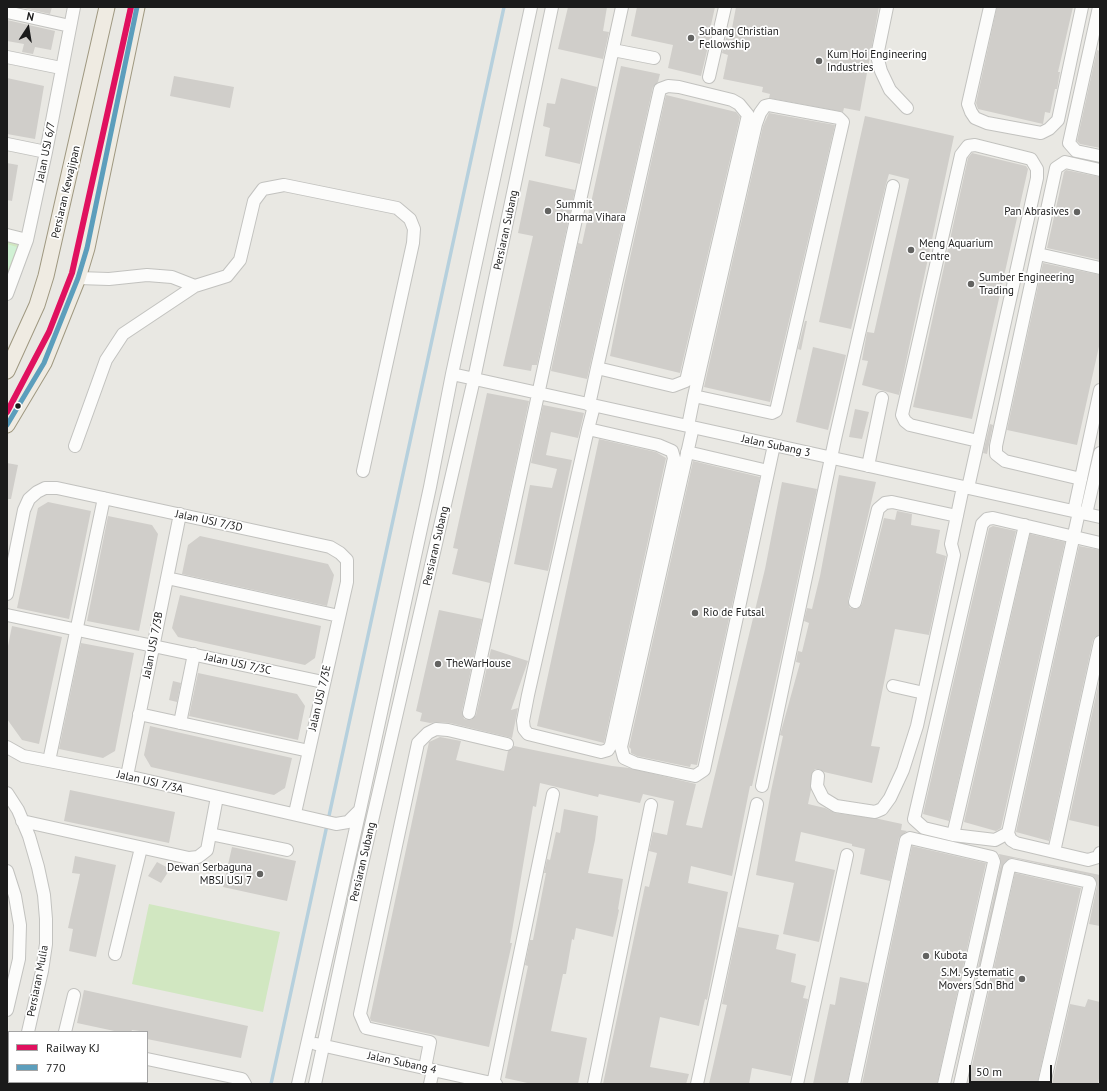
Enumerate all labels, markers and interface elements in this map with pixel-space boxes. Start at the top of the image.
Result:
north arrow [8,8,48,48]
text: N [25,9,35,24]
place label: Subang Christian Fellowship [699,25,779,51]
marker: Subang Christian Fellowship [686,33,696,43]
place label: Kum Hoi Engineering Industries [827,48,927,74]
marker: Kum Hoi Engineering Industries [814,56,824,66]
street label: Jalan USJ 6/7 [34,121,58,183]
street label: Persiaran Kewajipan [49,144,83,240]
street label: Persiaran Subang [491,189,521,271]
place label: Summit Dharma Vihara [556,198,626,224]
place label: Pan Abrasives [1004,205,1069,219]
marker: Summit Dharma Vihara [543,206,553,216]
marker: Pan Abrasives [1072,207,1082,217]
place label: Meng Aquarium Centre [919,237,993,263]
marker: Meng Aquarium Centre [906,245,916,255]
place label: Sumber Engineering Trading [979,271,1074,297]
marker: Sumber Engineering Trading [966,279,976,289]
unlabelled marker [13,401,23,411]
street label: Jalan Subang 3 [740,432,812,460]
street label: Persiaran Subang [420,505,452,587]
street label: Jalan USJ 7/3D [174,507,244,535]
place label: Rio de Futsal [703,606,764,620]
marker: Rio de Futsal [690,608,700,618]
street label: Jalan USJ 7/3B [140,610,166,680]
street label: Jalan USJ 7/3C [204,651,272,677]
place label: TheWarHouse [446,657,511,671]
marker: TheWarHouse [433,659,443,669]
street label: Jalan USJ 7/3E [306,664,334,732]
street label: Jalan USJ 7/3A [116,768,184,796]
street label: Persiaran Subang [347,821,379,903]
place label: Dewan Serbaguna MBSJ USJ 7 [167,861,252,887]
marker: Dewan Serbaguna MBSJ USJ 7 [255,869,265,879]
street label: Persiaran Mulia [25,944,51,1018]
place label: Kubota [934,949,967,963]
marker: Kubota [921,951,931,961]
place label: S.M. Systematic Movers Sdn Bhd [938,966,1014,992]
marker: S.M. Systematic Movers Sdn Bhd [1017,974,1027,984]
legend [8,1031,148,1083]
text: Railway KJ [46,1040,100,1055]
street label: Jalan Subang 4 [366,1049,438,1077]
scale bar [971,1057,1054,1083]
text: 770 [46,1060,66,1075]
text: 50 m [976,1064,1002,1079]

